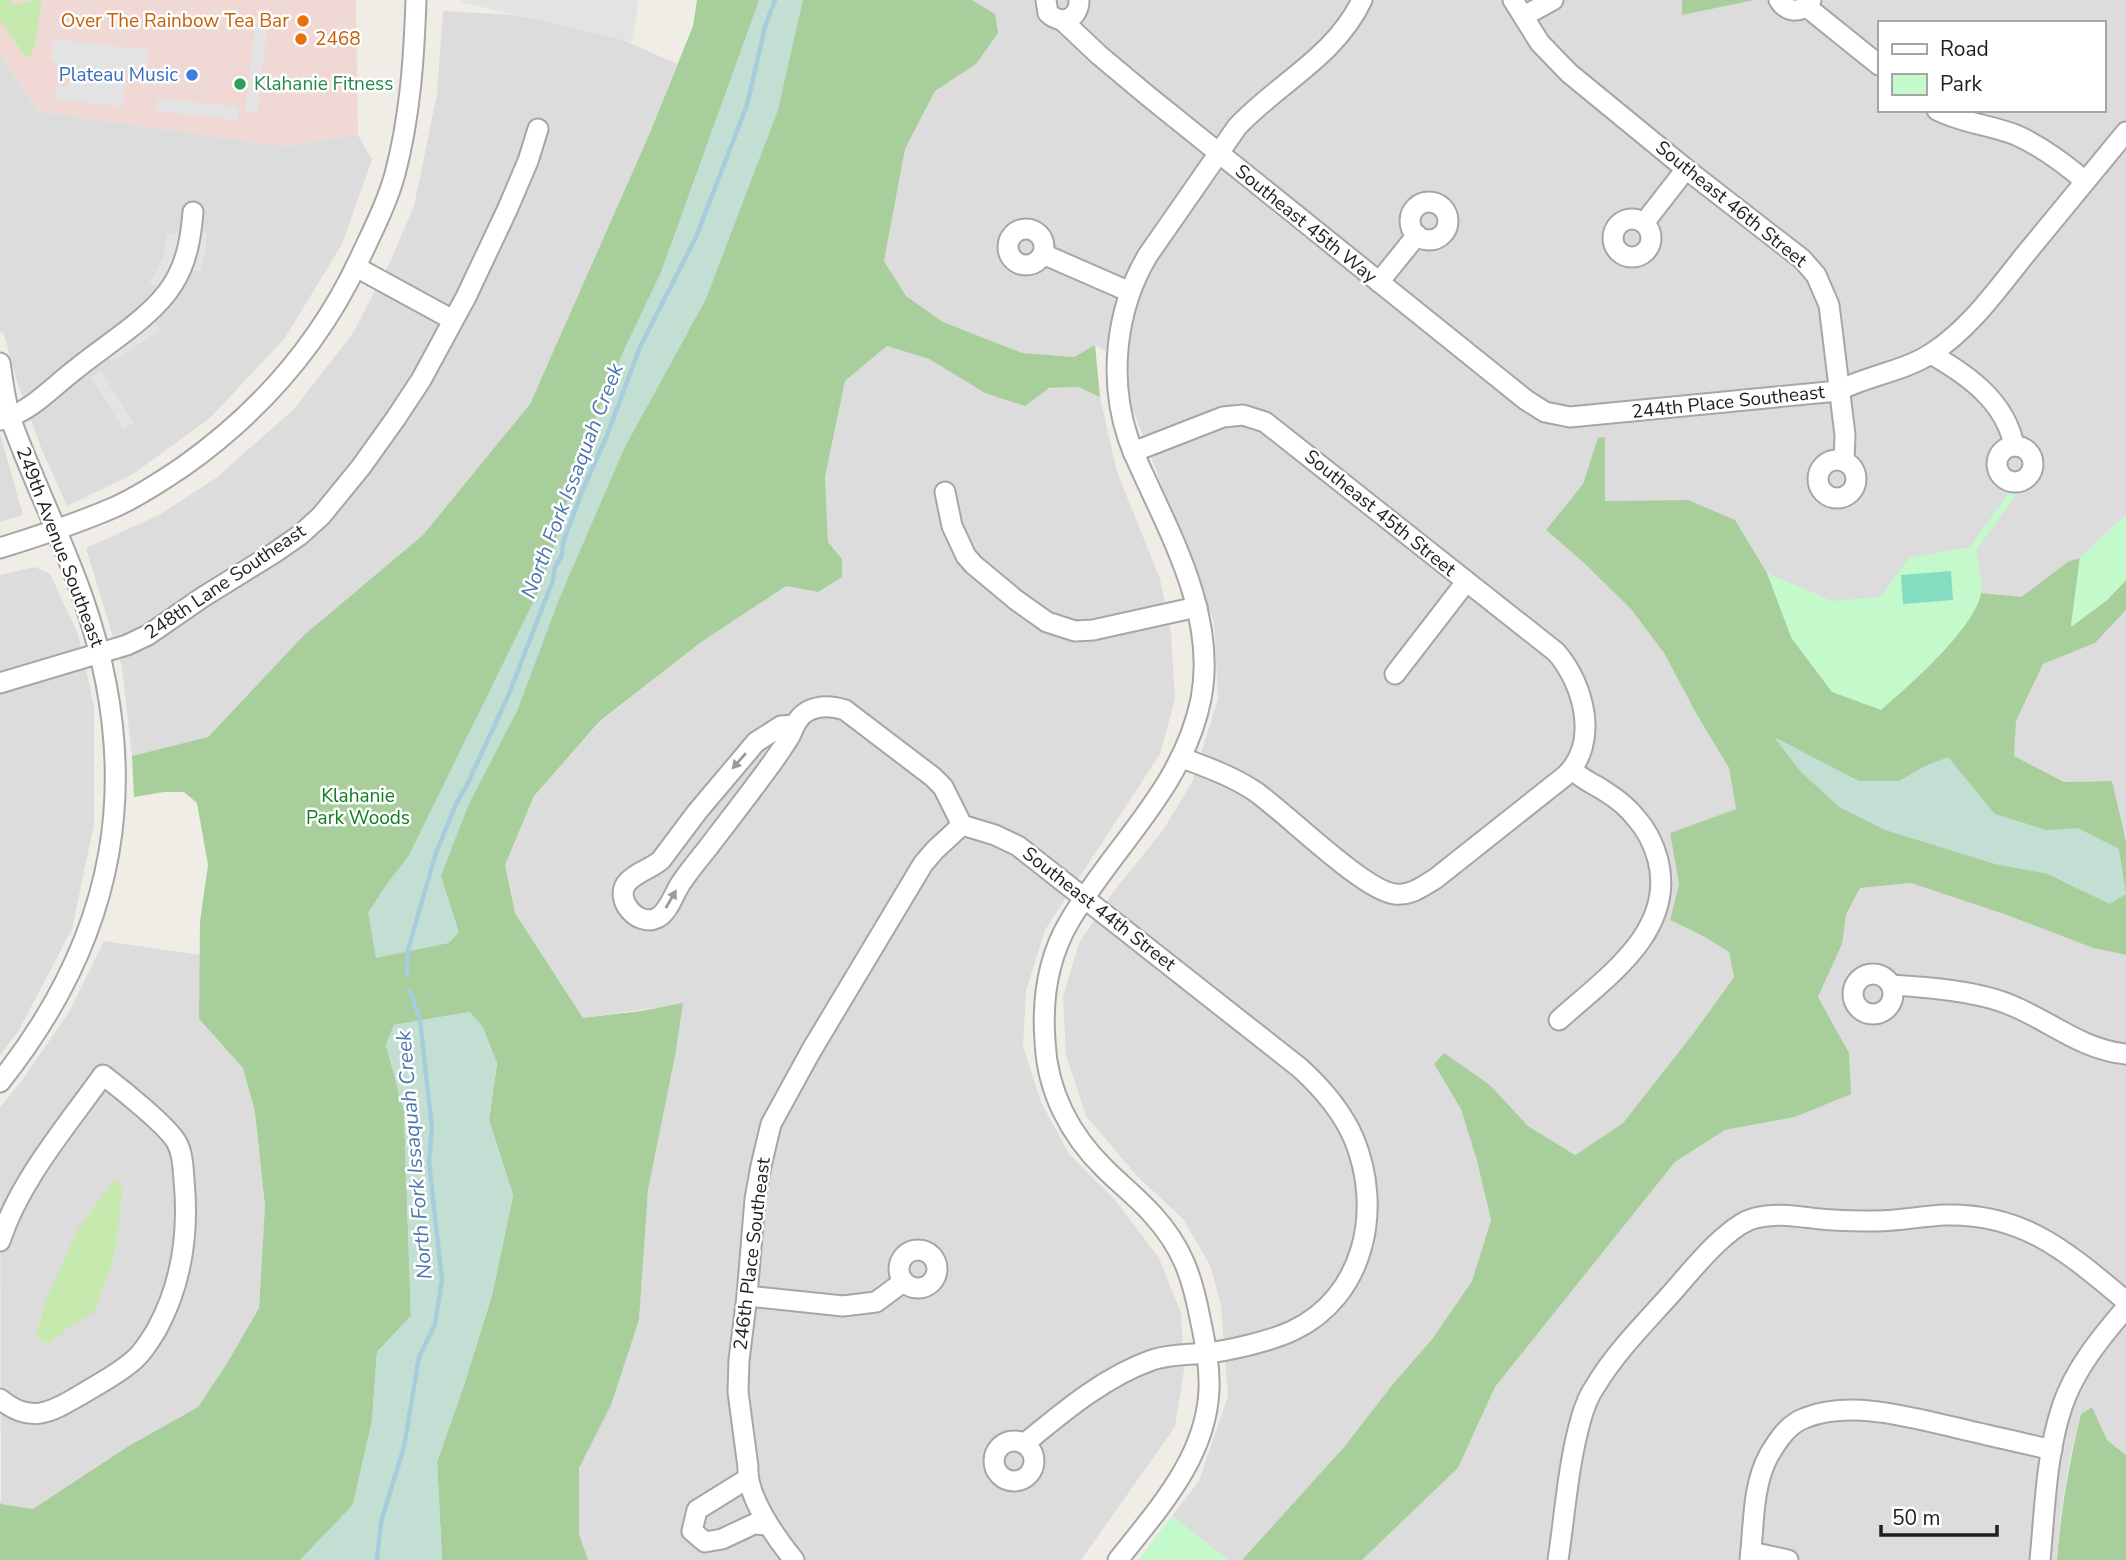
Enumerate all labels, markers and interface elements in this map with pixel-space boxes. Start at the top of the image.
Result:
place label: Over The Rainbow Tea Bar [61,8,289,34]
marker: Over The Rainbow Tea Bar [295,13,311,29]
legend [1878,21,2105,112]
place label: 2468 [315,26,361,52]
marker: 2468 [293,31,309,47]
text: Road [1940,35,1989,63]
place label: Plateau Music [59,62,178,88]
marker: Plateau Music [184,67,200,83]
text: Park [1940,70,1982,98]
place label: Klahanie Fitness [254,71,393,97]
marker: Klahanie Fitness [232,76,248,92]
street label: Southeast 46th Street [1650,135,1813,273]
street label: Southeast 45th Way [1230,159,1383,290]
water label: North Fork Issaquah Creek [514,359,630,603]
street label: 244th Place Southeast [1630,379,1826,425]
street label: 249th Avenue Southeast [10,443,110,651]
street label: Southeast 45th Street [1299,444,1462,582]
street label: 248th Lane Southeast [139,518,311,646]
one-way arrow [732,753,747,770]
park label: Klahanie Park Woods [306,783,410,831]
street label: Southeast 44th Street [1017,841,1181,977]
one-way arrow [665,890,677,909]
water label: North Fork Issaquah Creek [389,1029,439,1281]
street label: 246th Place Southeast [727,1156,777,1352]
scale bar [1881,1494,1996,1538]
text: 50 m [1892,1504,1941,1532]

